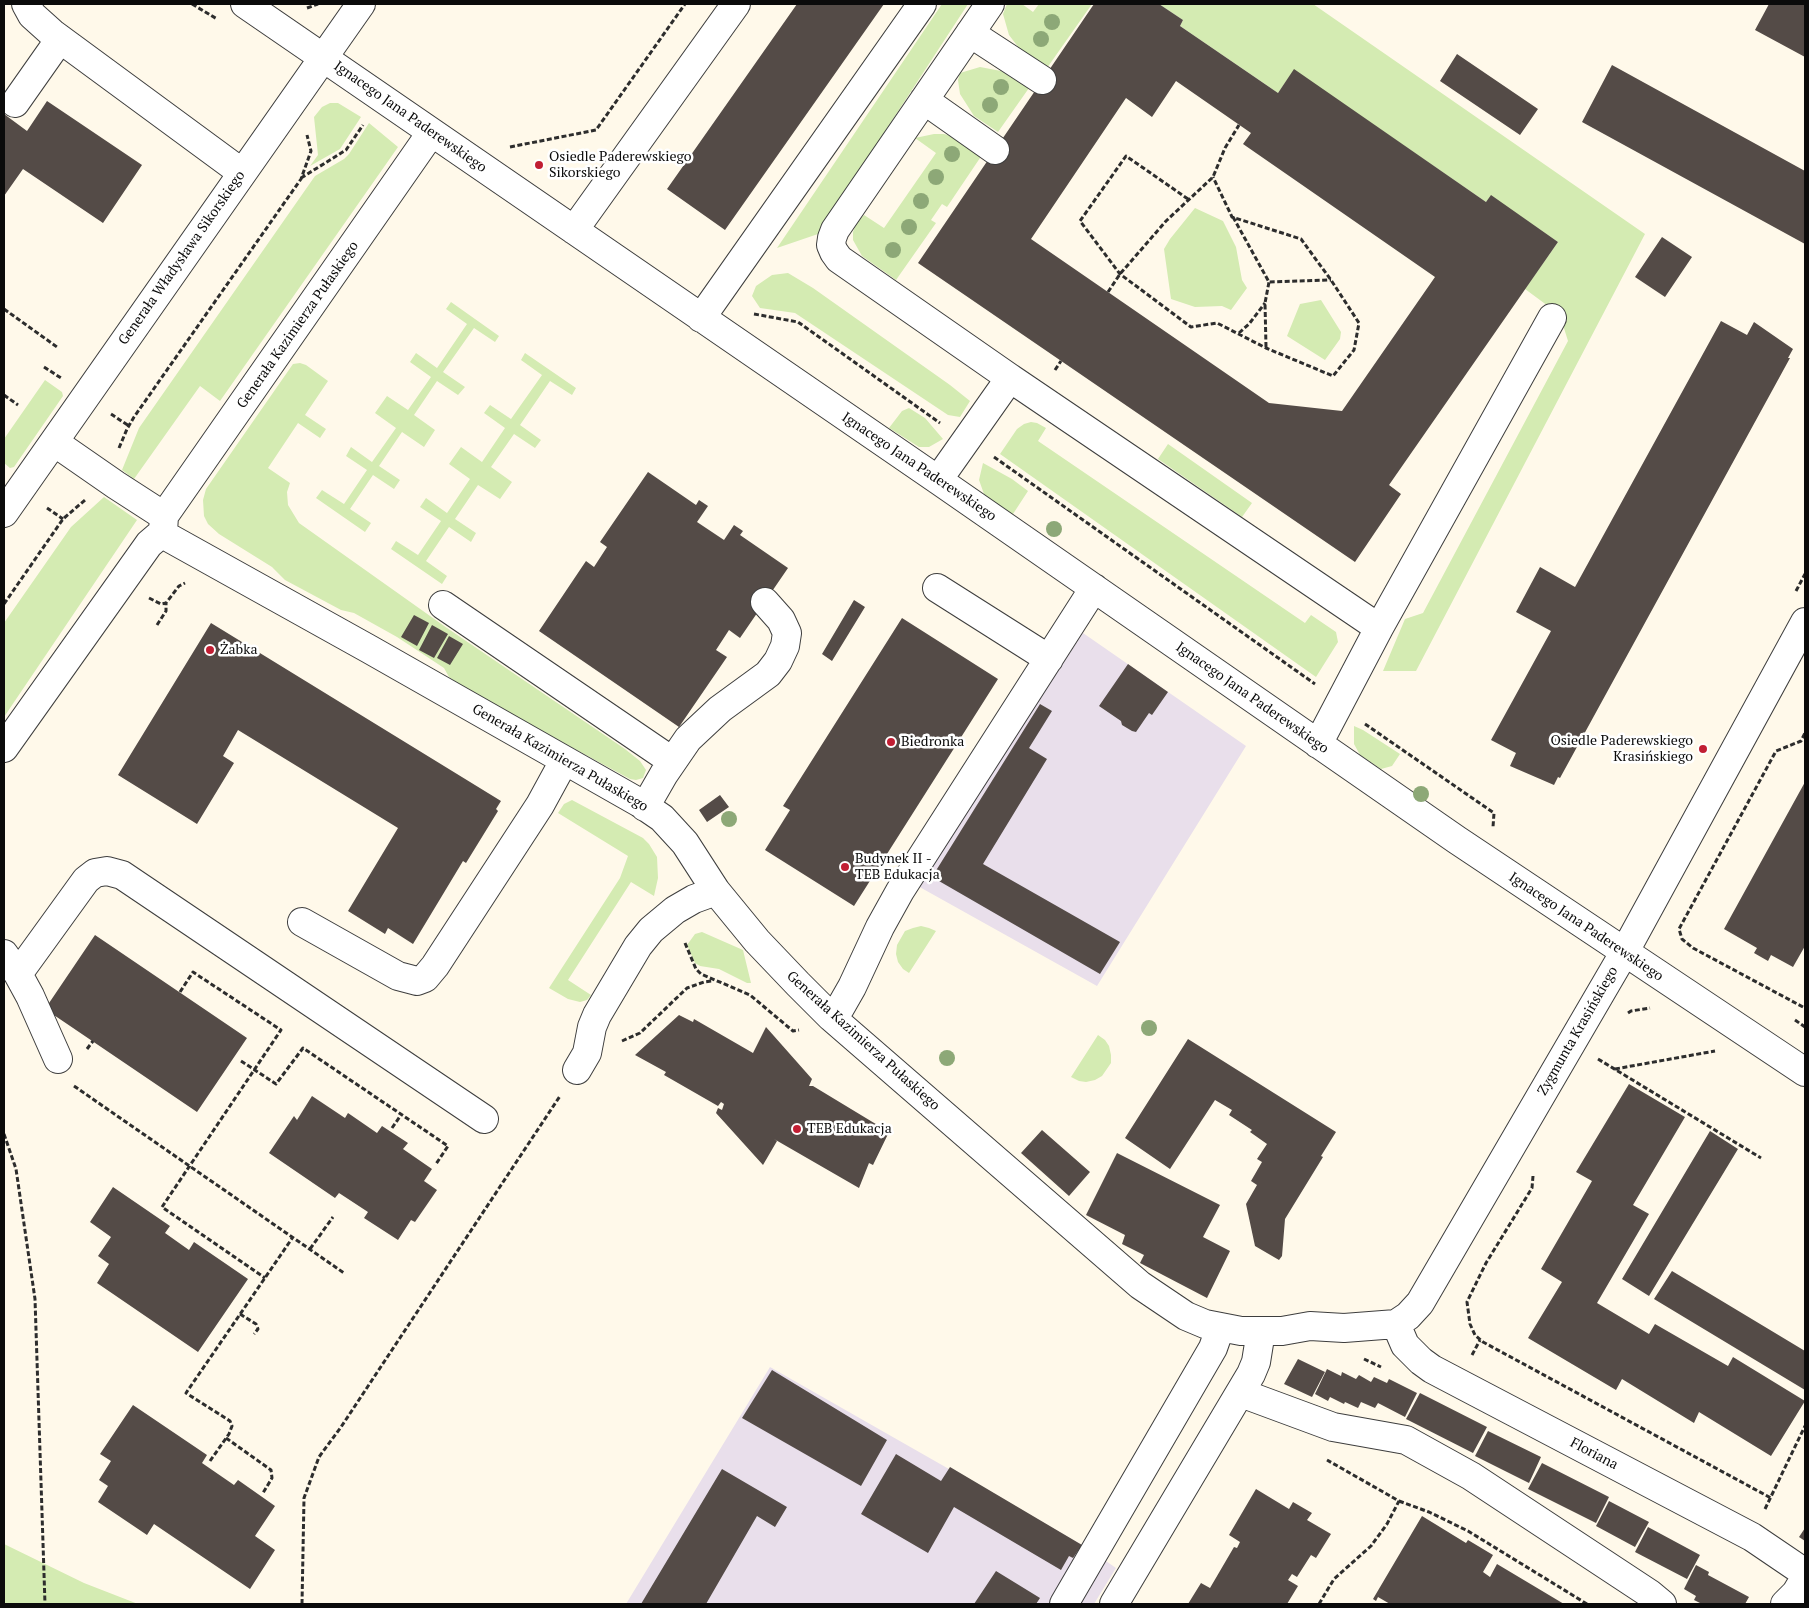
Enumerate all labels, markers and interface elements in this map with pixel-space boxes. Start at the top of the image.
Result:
street label: Ignacego Jana Paderewskiego [330,58,490,176]
place label: Osiedle Paderewskiego Sikorskiego [549,149,692,182]
marker: Osiedle Paderewskiego Sikorskiego [533,159,545,171]
street label: Generała Władysława Sikorskiego [115,168,249,348]
street label: Generała Kazimierza Pułaskiego [234,238,362,412]
street label: Ignacego Jana Paderewskiego [839,409,999,525]
street label: Ignacego Jana Paderewskiego [1172,639,1332,757]
place label: Żabka [220,642,258,658]
marker: Żabka [204,644,216,656]
street label: Generała Kazimierza Pułaskiego [469,701,651,815]
place label: Osiedle Paderewskiego Krasińskiego [1550,733,1693,766]
place label: Biedronka [901,734,964,750]
marker: Biedronka [885,736,897,748]
marker: Osiedle Paderewskiego Krasińskiego [1697,743,1709,755]
place label: Budynek II - TEB Edukacja [855,851,940,884]
marker: Budynek II - TEB Edukacja [839,861,851,873]
street label: Ignacego Jana Paderewskiego [1506,869,1666,985]
street label: Zygmunta Krasińskiego [1534,964,1622,1098]
street label: Generała Kazimierza Pułaskiego [783,968,943,1114]
place label: TEB Edukacja [807,1121,892,1137]
marker: TEB Edukacja [791,1123,803,1135]
street label: Floriana [1567,1434,1621,1474]

